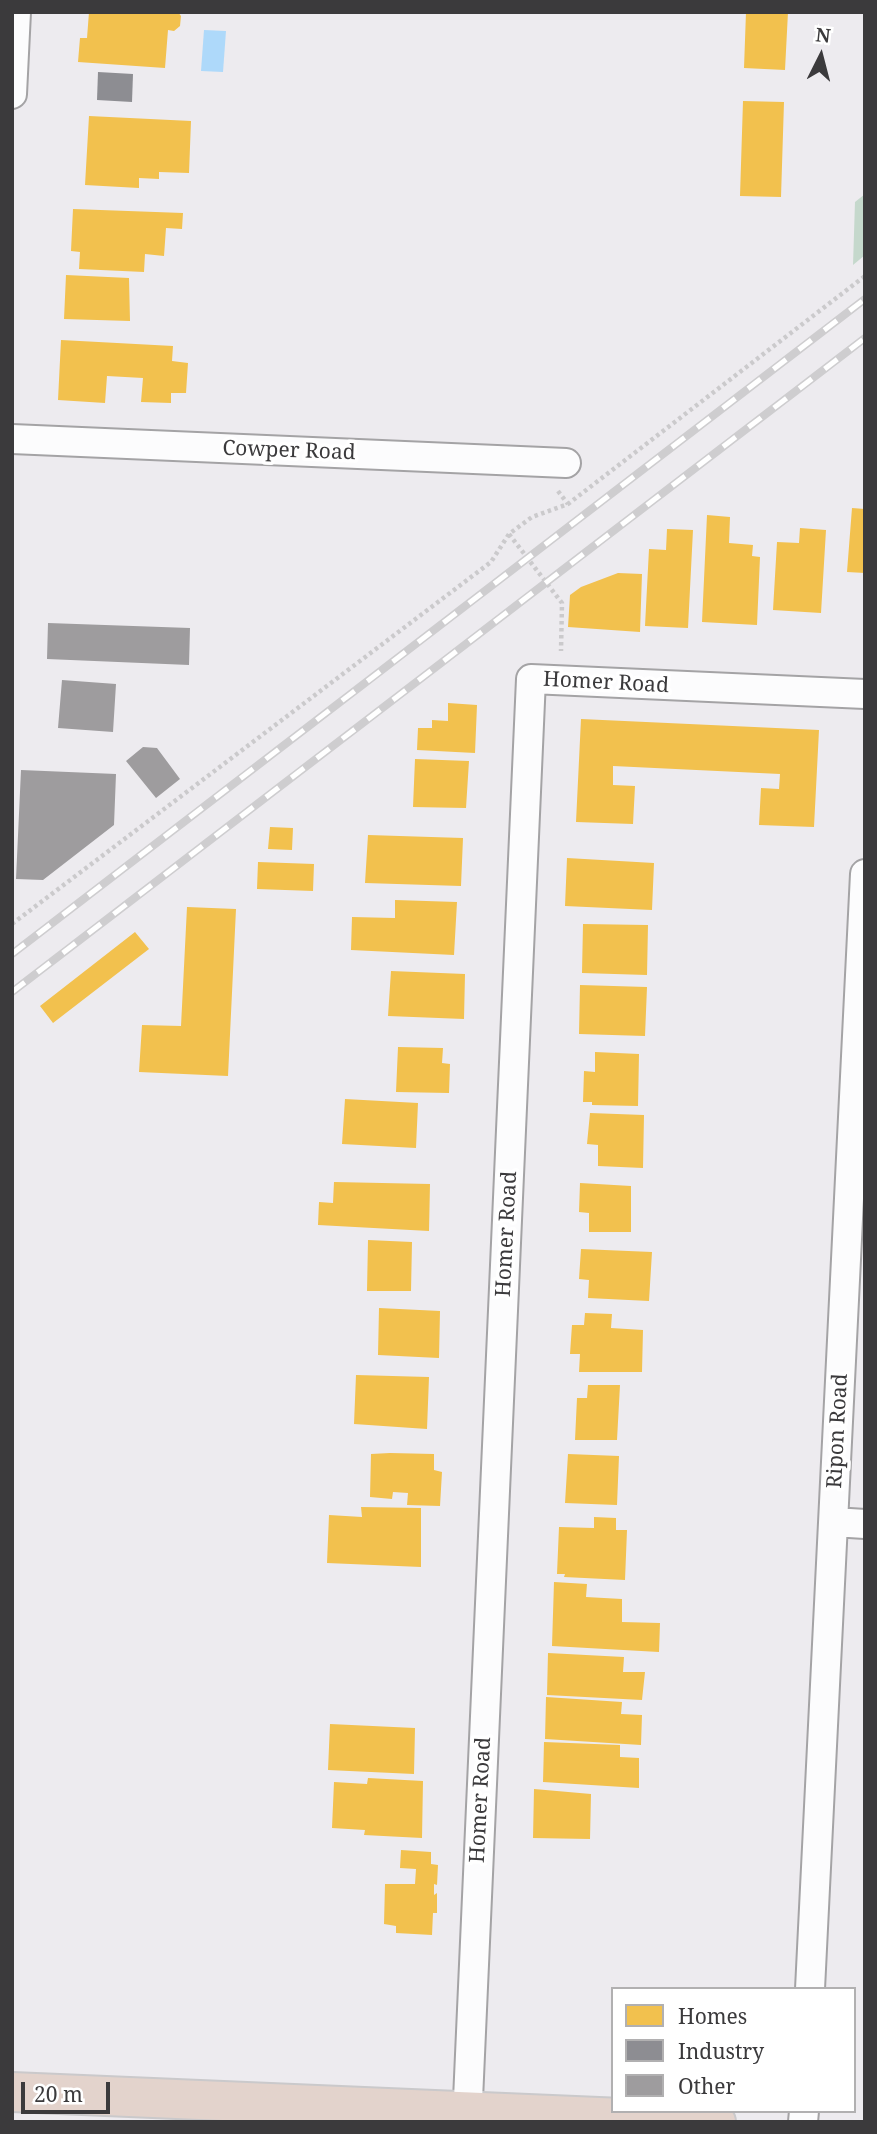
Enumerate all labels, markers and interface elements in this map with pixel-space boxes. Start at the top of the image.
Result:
north arrow [786,21,856,91]
text: N [814,21,832,49]
street label: Cowper Road [222,436,356,466]
street label: Homer Road [543,667,669,699]
street label: Homer Road [491,1171,523,1297]
street label: Ripon Road [822,1373,854,1489]
street label: Homer Road [465,1737,497,1863]
legend [611,1987,856,2113]
text: Homes [678,2002,747,2030]
text: Industry [678,2037,764,2065]
scale bar [24,2068,114,2112]
text: Other [678,2072,735,2100]
text: 20 m [34,2080,83,2108]

